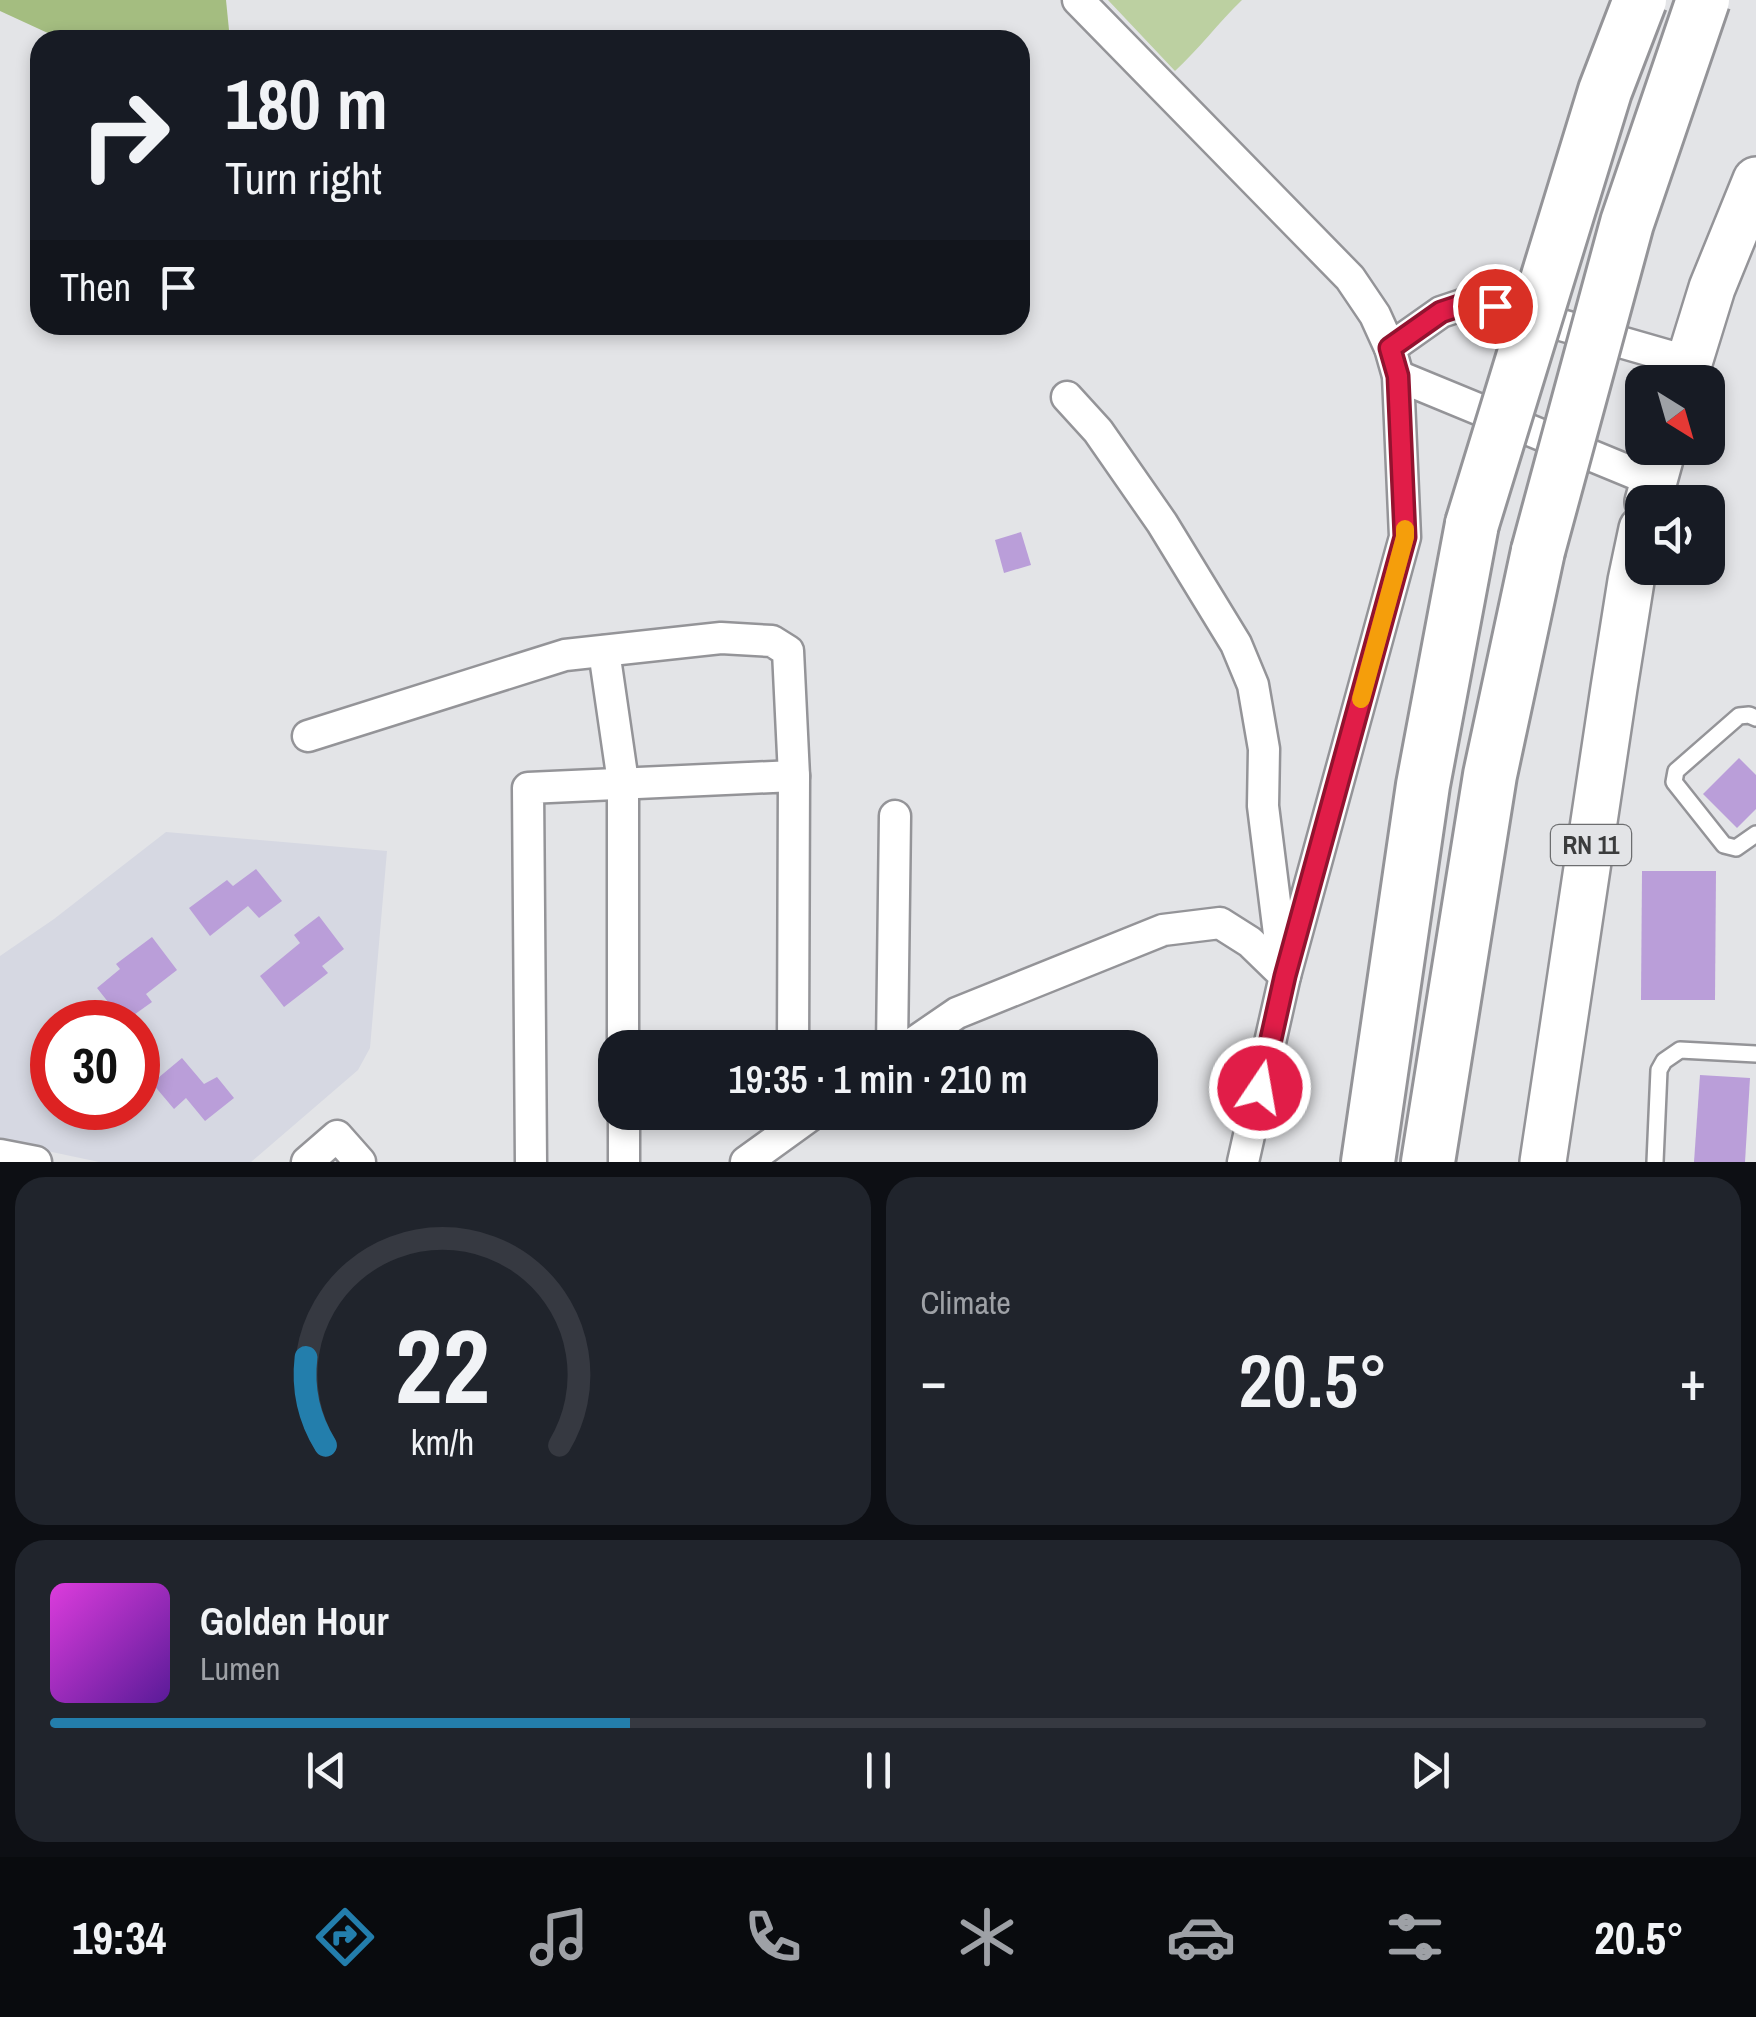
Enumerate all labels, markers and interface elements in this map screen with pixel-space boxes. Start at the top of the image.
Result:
text: 180 m [225,57,388,151]
icon: right [60,70,190,200]
text: Turn right [225,147,382,208]
icon: arrive [151,260,206,315]
text: Then [60,262,131,313]
pin [1453,264,1538,349]
icon: arrive [1468,279,1523,334]
north arrow [1625,365,1725,465]
map controls [1625,365,1725,585]
button: sound [1625,485,1725,585]
road number: RN 11 [1551,825,1631,865]
speed limit sign: 30 [30,1000,160,1130]
position arrow [1208,1036,1312,1140]
text: 19:35 · 1 min · 210 m [728,1054,1028,1105]
text: Climate [921,1281,1011,1324]
text: 22 [395,1295,490,1435]
text: 20.5° [1238,1329,1388,1430]
text: − [921,1343,947,1417]
text: + [1680,1343,1706,1417]
text: km/h [411,1418,475,1466]
text: Golden Hour [200,1596,389,1647]
text: Lumen [200,1647,280,1690]
icon: previous [299,1743,354,1798]
icon: pause [851,1743,906,1798]
icon: next [1403,1743,1458,1798]
icon: directions [310,1902,380,1972]
icon: music [524,1902,594,1972]
icon: phone [738,1902,808,1972]
icon: climate [952,1902,1022,1972]
icon: car [1166,1902,1236,1972]
icon: filters [1380,1902,1450,1972]
text: 19:34 [72,1907,166,1968]
text: 20.5° [1594,1907,1684,1968]

